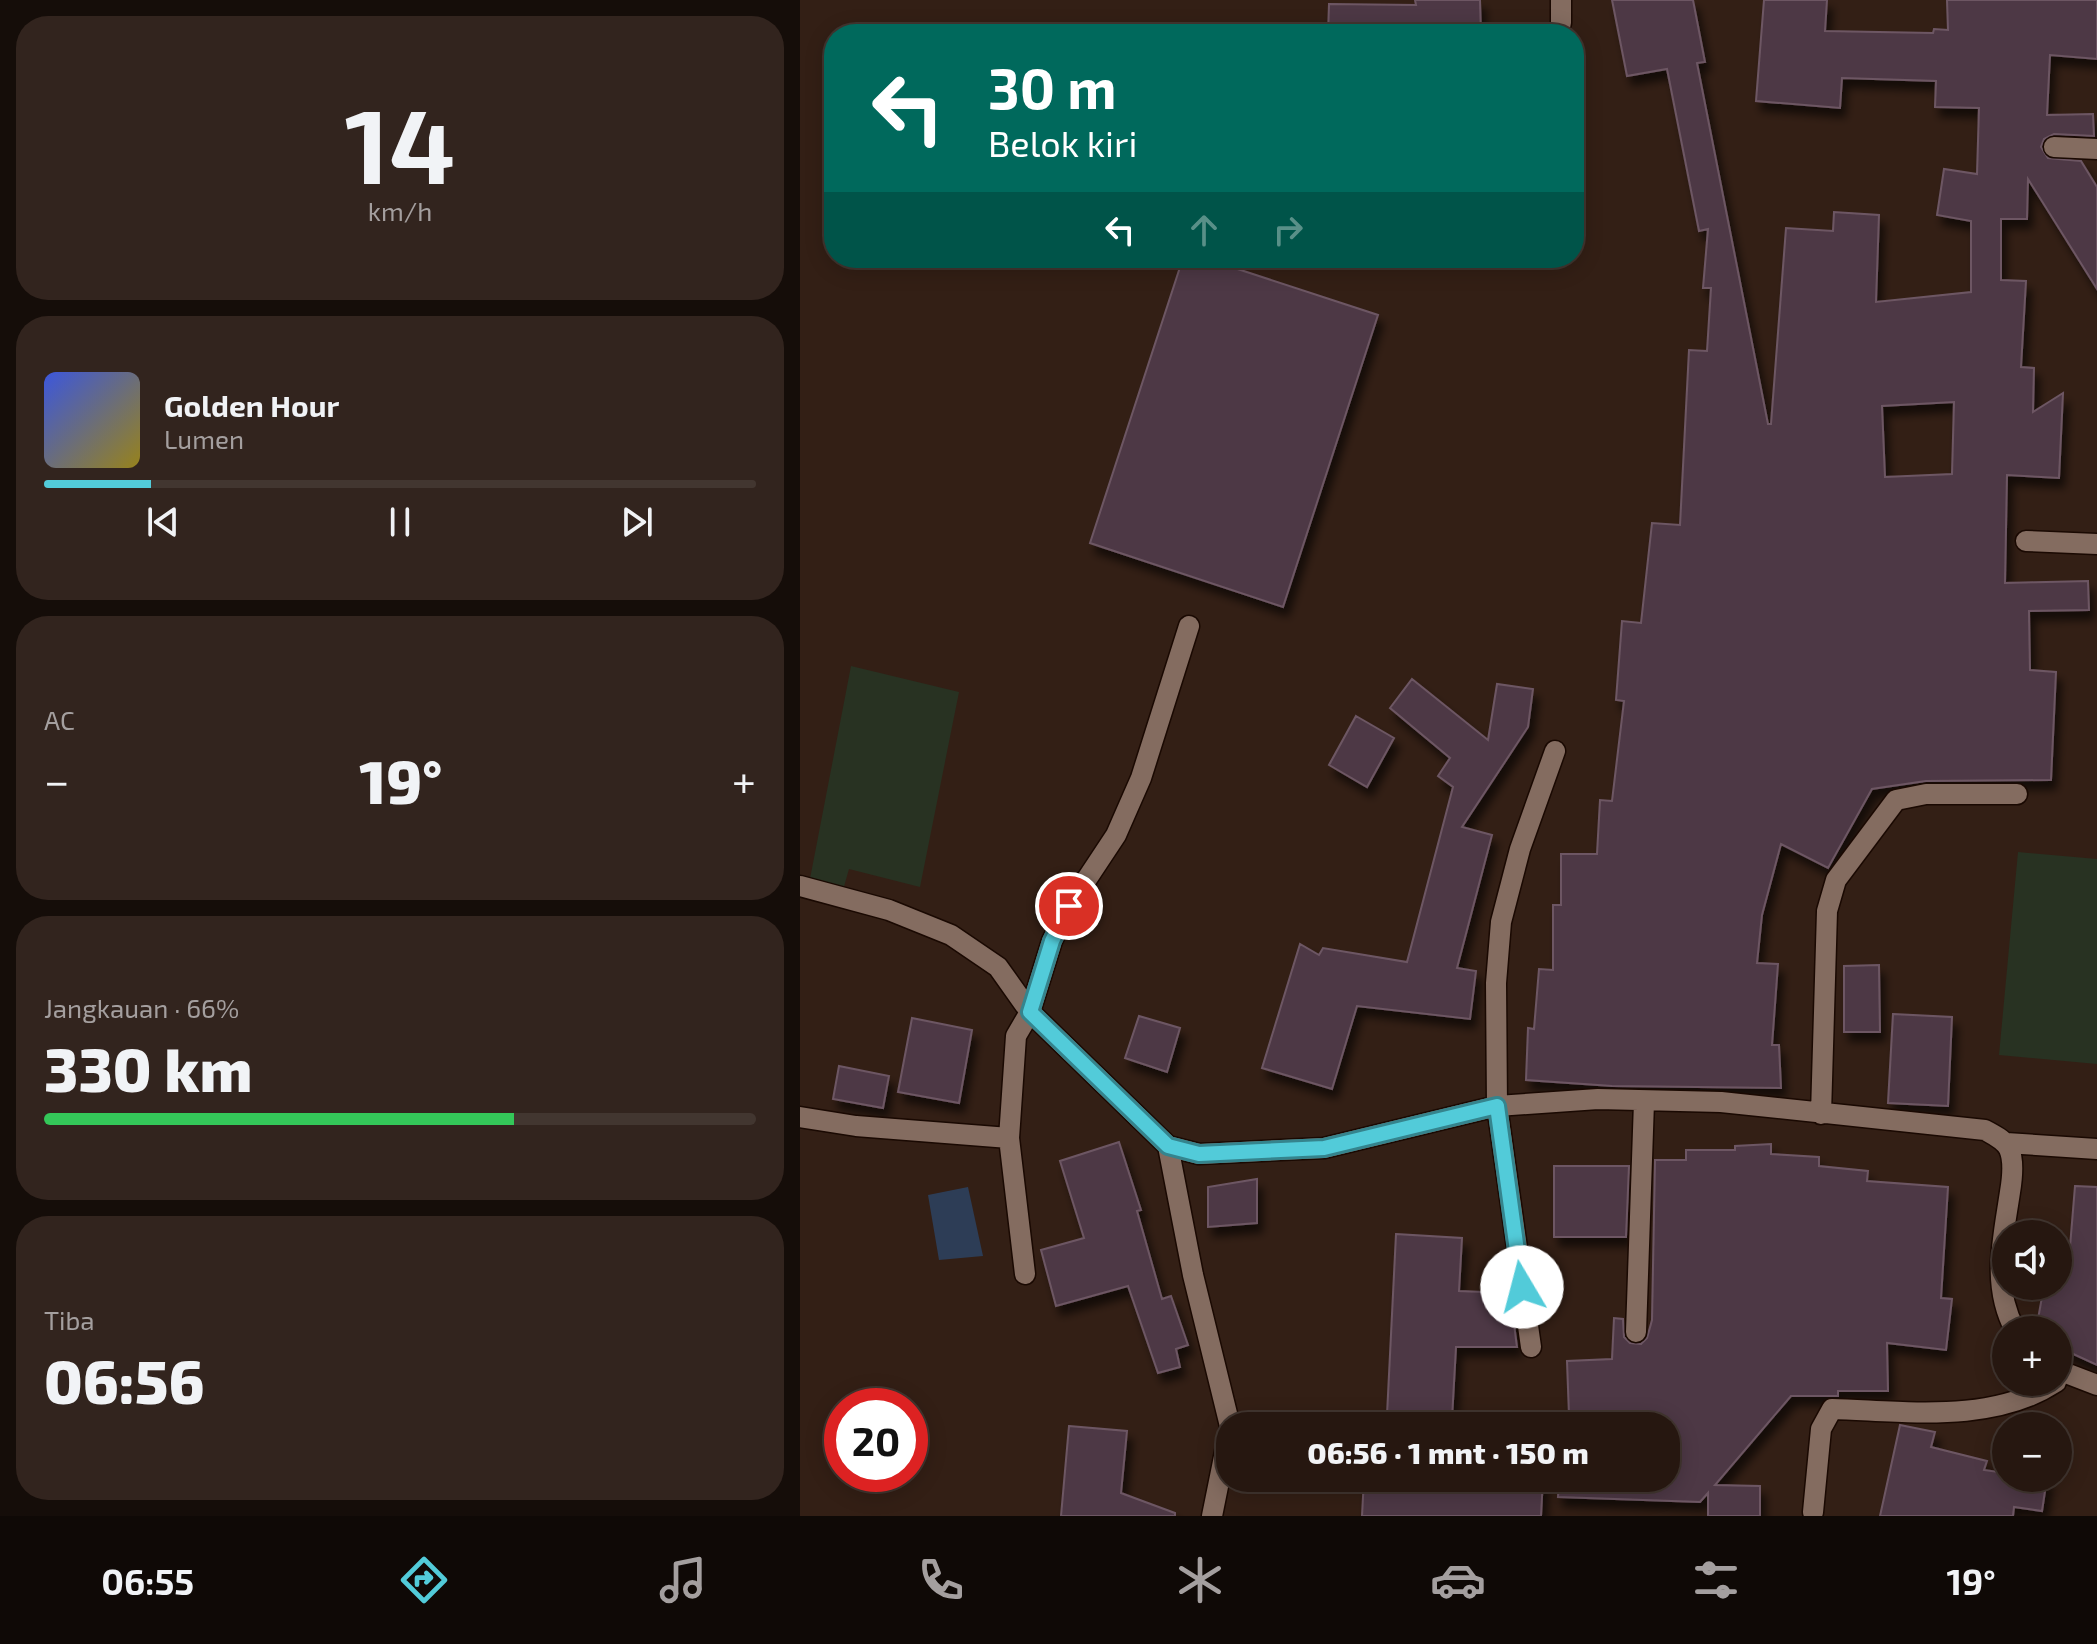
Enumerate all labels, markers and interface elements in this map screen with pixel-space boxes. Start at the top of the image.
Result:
text: 30 m [988,53,1117,120]
icon: left [856,56,960,160]
text: 14 [344,80,456,205]
text: Belok kiri [988,121,1137,164]
text: km/h [368,195,432,226]
icon: left [1098,208,1142,252]
icon: ahead [1182,208,1226,252]
icon: right [1266,208,1310,252]
text: Golden Hour [164,387,339,423]
text: Lumen [164,423,244,454]
icon: previous [141,500,185,544]
icon: pause [378,500,422,544]
icon: next [615,500,659,544]
text: AC [44,704,75,735]
text: 19° [359,744,442,816]
text: − [44,753,70,806]
text: + [732,753,756,806]
pin [1035,872,1103,940]
icon: arrive [1047,884,1091,928]
text: Jangkauan · 66% [44,992,239,1023]
text: 330 km [44,1032,252,1104]
map controls [1992,1220,2072,1492]
button: sound [1992,1220,2072,1300]
position arrow [1480,1245,1564,1329]
text: Tiba [44,1304,95,1335]
button: + [1992,1316,2072,1396]
text: 06:56 [44,1344,205,1416]
speed limit sign: 20 [824,1388,928,1492]
button: − [1992,1412,2072,1492]
text: 06:56 · 1 mnt · 150 m [1307,1434,1589,1470]
icon: directions [396,1552,452,1608]
icon: music [655,1552,711,1608]
icon: phone [913,1552,969,1608]
icon: climate [1172,1552,1228,1608]
icon: car [1430,1552,1486,1608]
icon: filters [1688,1552,1744,1608]
text: 06:55 [101,1559,194,1602]
text: 19° [1947,1559,1996,1602]

